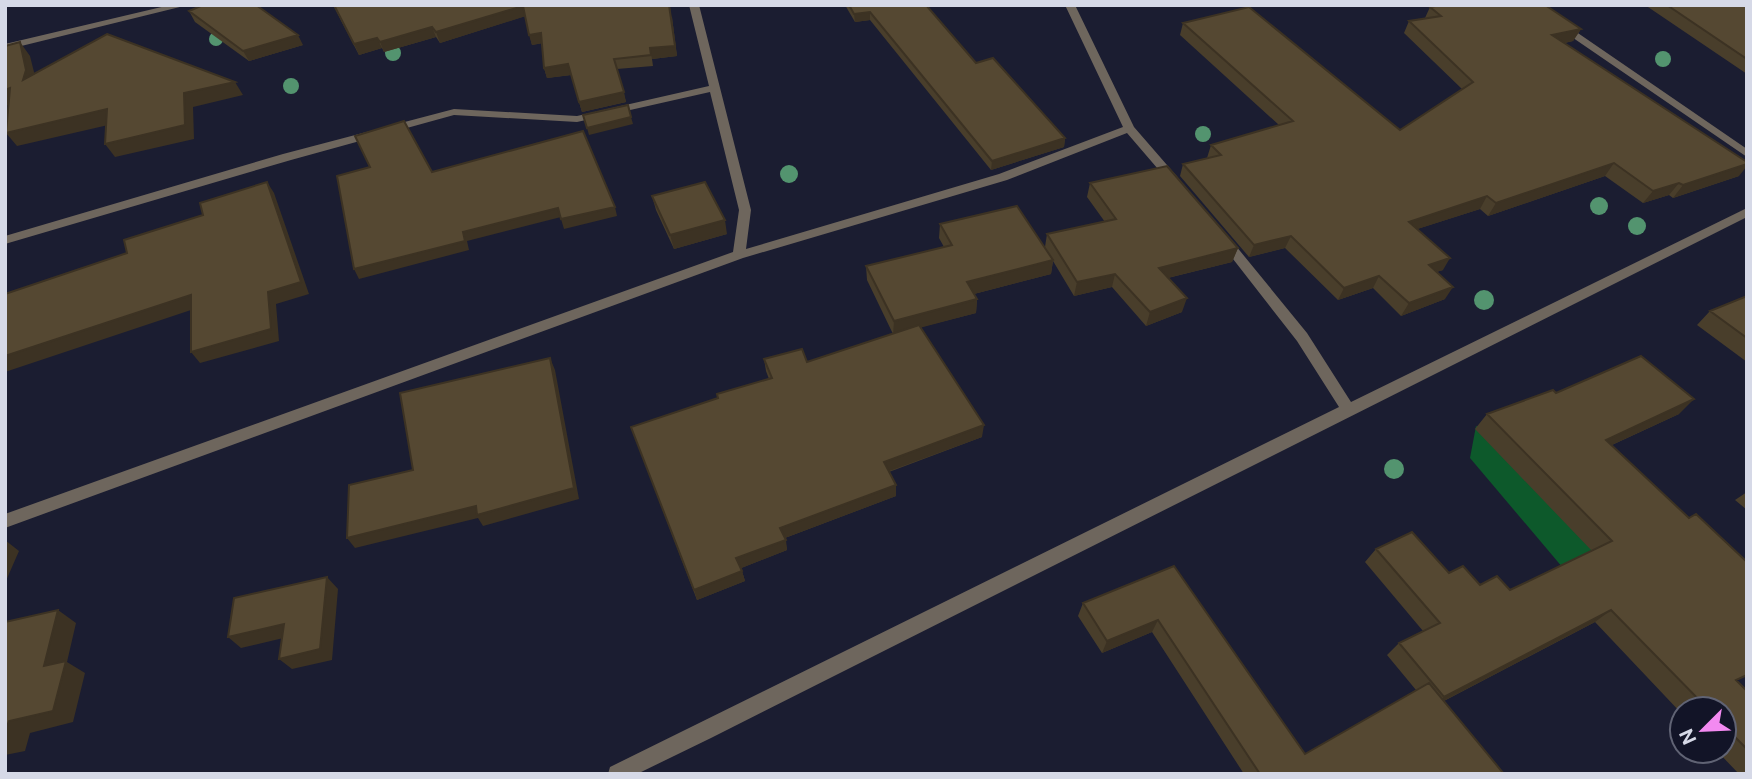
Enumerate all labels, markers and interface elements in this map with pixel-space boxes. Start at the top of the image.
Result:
north arrow [1668,695,1738,765]
text: N [1674,726,1701,748]

